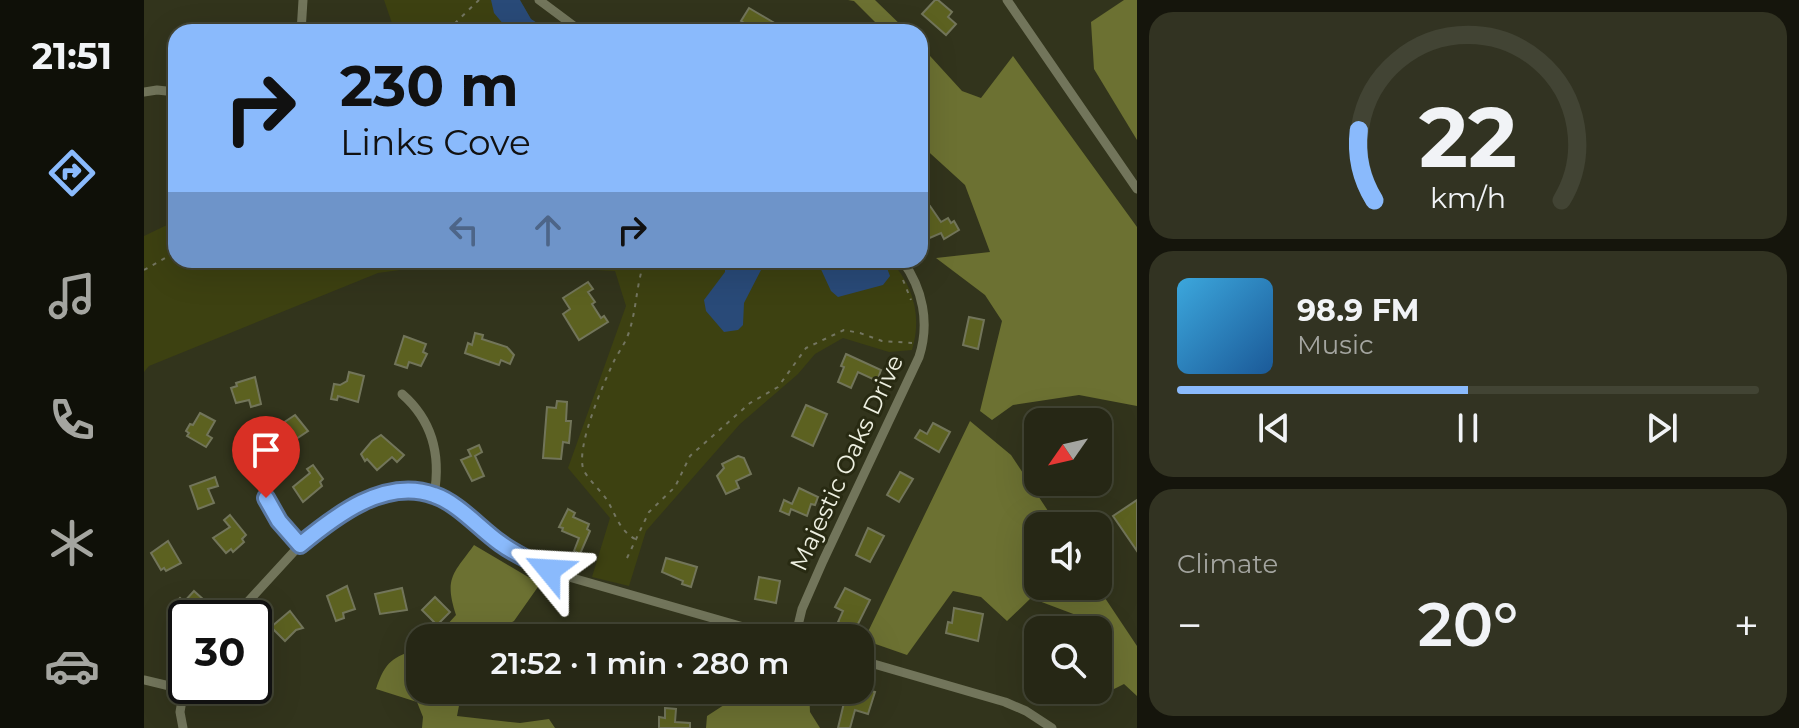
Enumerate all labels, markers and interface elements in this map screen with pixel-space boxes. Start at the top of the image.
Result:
text: 21:51 [32,34,112,78]
text: 230 m [340,52,519,120]
icon: right [208,56,312,160]
text: 22 [1419,86,1517,188]
text: Links Cove [340,120,531,164]
icon: directions [44,145,100,201]
text: km/h [1430,181,1506,216]
icon: left [442,208,486,252]
icon: ahead [526,208,570,252]
icon: right [610,208,654,252]
icon: music [44,268,100,324]
text: 98.9 FM [1297,292,1420,329]
text: Music [1297,329,1374,361]
street label: Majestic Oaks Drive [784,350,909,575]
icon: phone [44,392,100,448]
icon: previous [1252,406,1296,450]
icon: pause [1446,406,1490,450]
icon: next [1640,406,1684,450]
north arrow [1024,408,1112,496]
map controls [1024,408,1112,704]
pin [232,416,300,498]
icon: arrive [244,428,288,472]
button: sound [1024,512,1112,600]
icon: climate [44,515,100,571]
position arrow [507,528,591,612]
text: Climate [1177,548,1278,580]
text: 20° [1418,588,1518,661]
text: − [1177,598,1202,652]
text: + [1734,598,1759,652]
speed limit sign: 30 [168,600,272,704]
button: search [1024,616,1112,704]
icon: car [44,638,100,694]
text: 21:52 · 1 min · 280 m [491,645,789,682]

